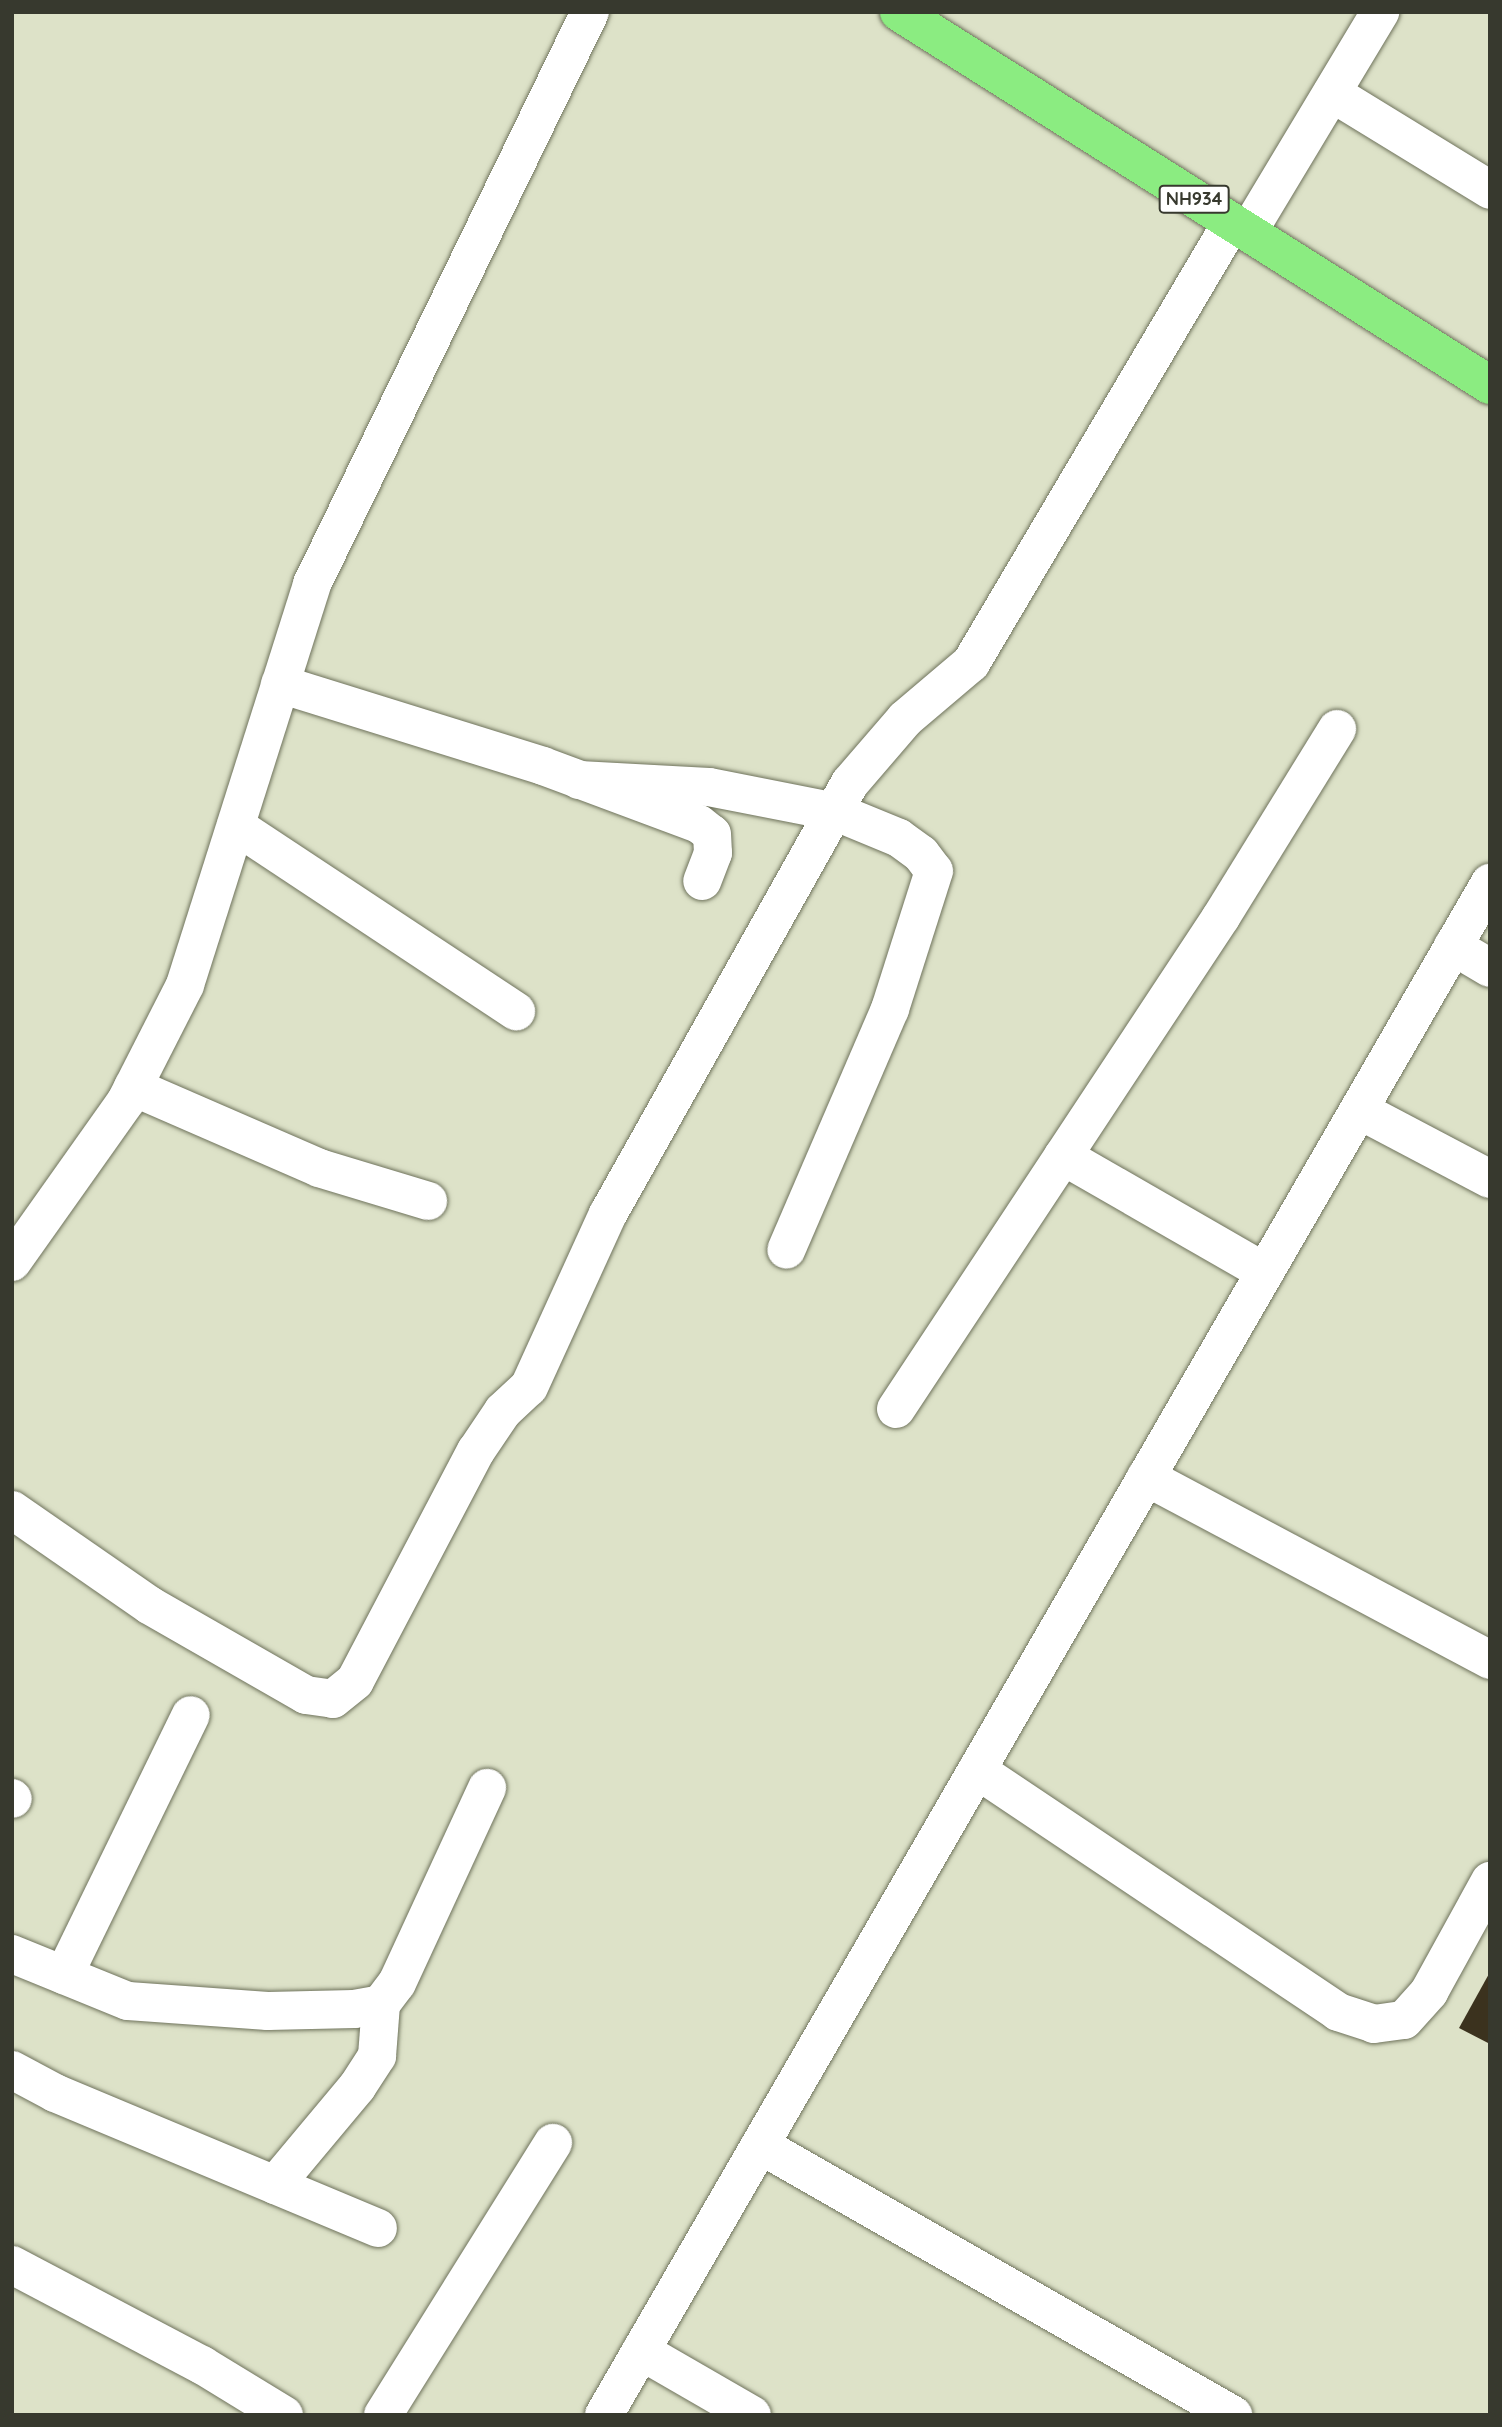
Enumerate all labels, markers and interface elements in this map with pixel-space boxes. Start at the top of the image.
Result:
road number: NH934 [1157,184,1231,214]

